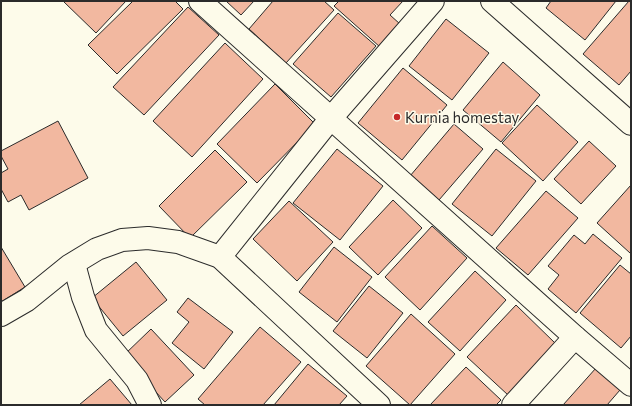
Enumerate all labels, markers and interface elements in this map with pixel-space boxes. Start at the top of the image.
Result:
place label: Kurnia homestay [405,108,520,126]
marker: Kurnia homestay [392,112,402,122]

